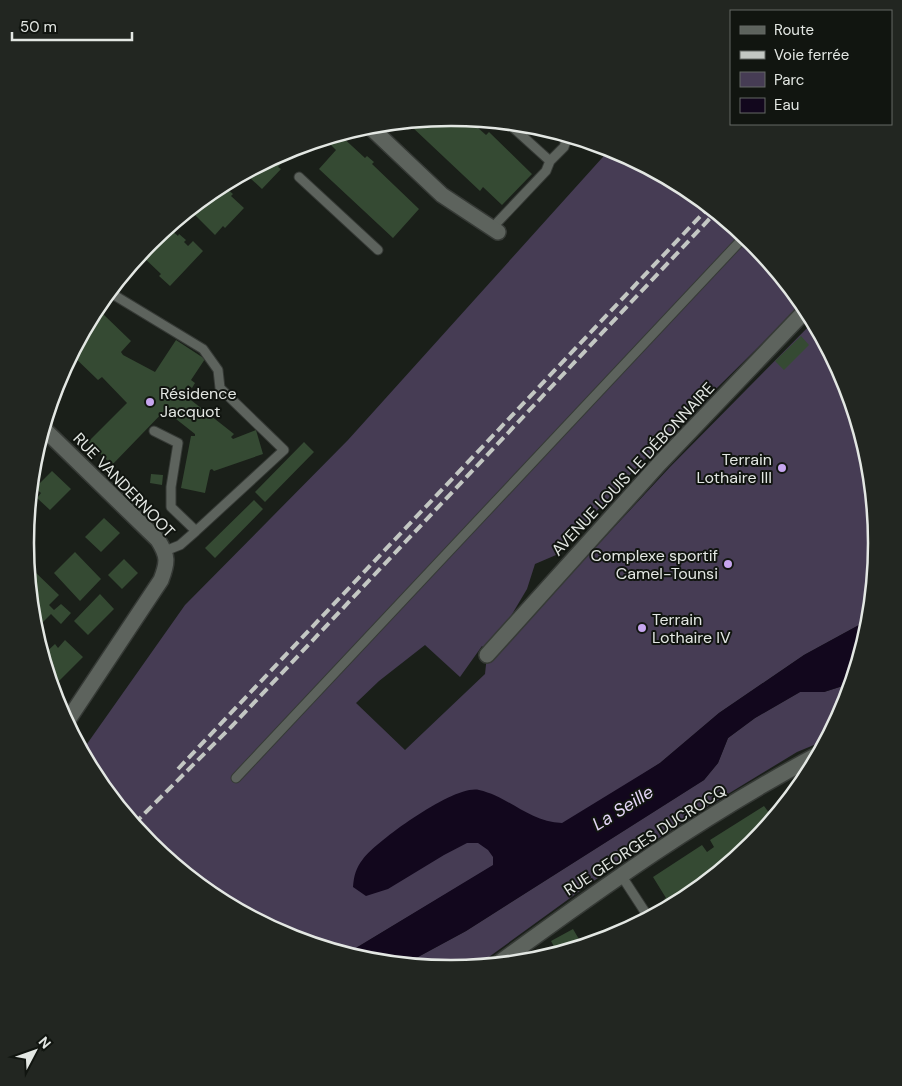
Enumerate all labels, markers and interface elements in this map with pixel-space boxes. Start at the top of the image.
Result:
scale bar [12,10,132,42]
legend [730,10,892,125]
text: 50 m [20,17,57,37]
text: Route [774,20,814,40]
text: Voie ferrée [774,45,849,65]
text: Parc [774,70,804,90]
text: Eau [774,95,799,115]
street label: AVENUE LOUIS LE DÉBONNAIRE [547,378,719,560]
place label: Résidence Jacquot [160,383,237,422]
marker: Résidence Jacquot [144,396,156,408]
street label: RUE VANDERNOOT [69,428,179,542]
place label: Terrain Lothaire III [697,449,772,488]
marker: Terrain Lothaire III [776,462,788,474]
place label: Complexe sportif Camel-Tounsi [591,545,718,584]
marker: Complexe sportif Camel-Tounsi [722,558,734,570]
place label: Terrain Lothaire IV [652,609,731,648]
marker: Terrain Lothaire IV [636,622,648,634]
street label: RUE GEORGES DUCROCQ [560,780,730,900]
water label: La Seille [588,780,658,836]
north arrow [10,1026,60,1076]
text: N [35,1033,55,1052]

